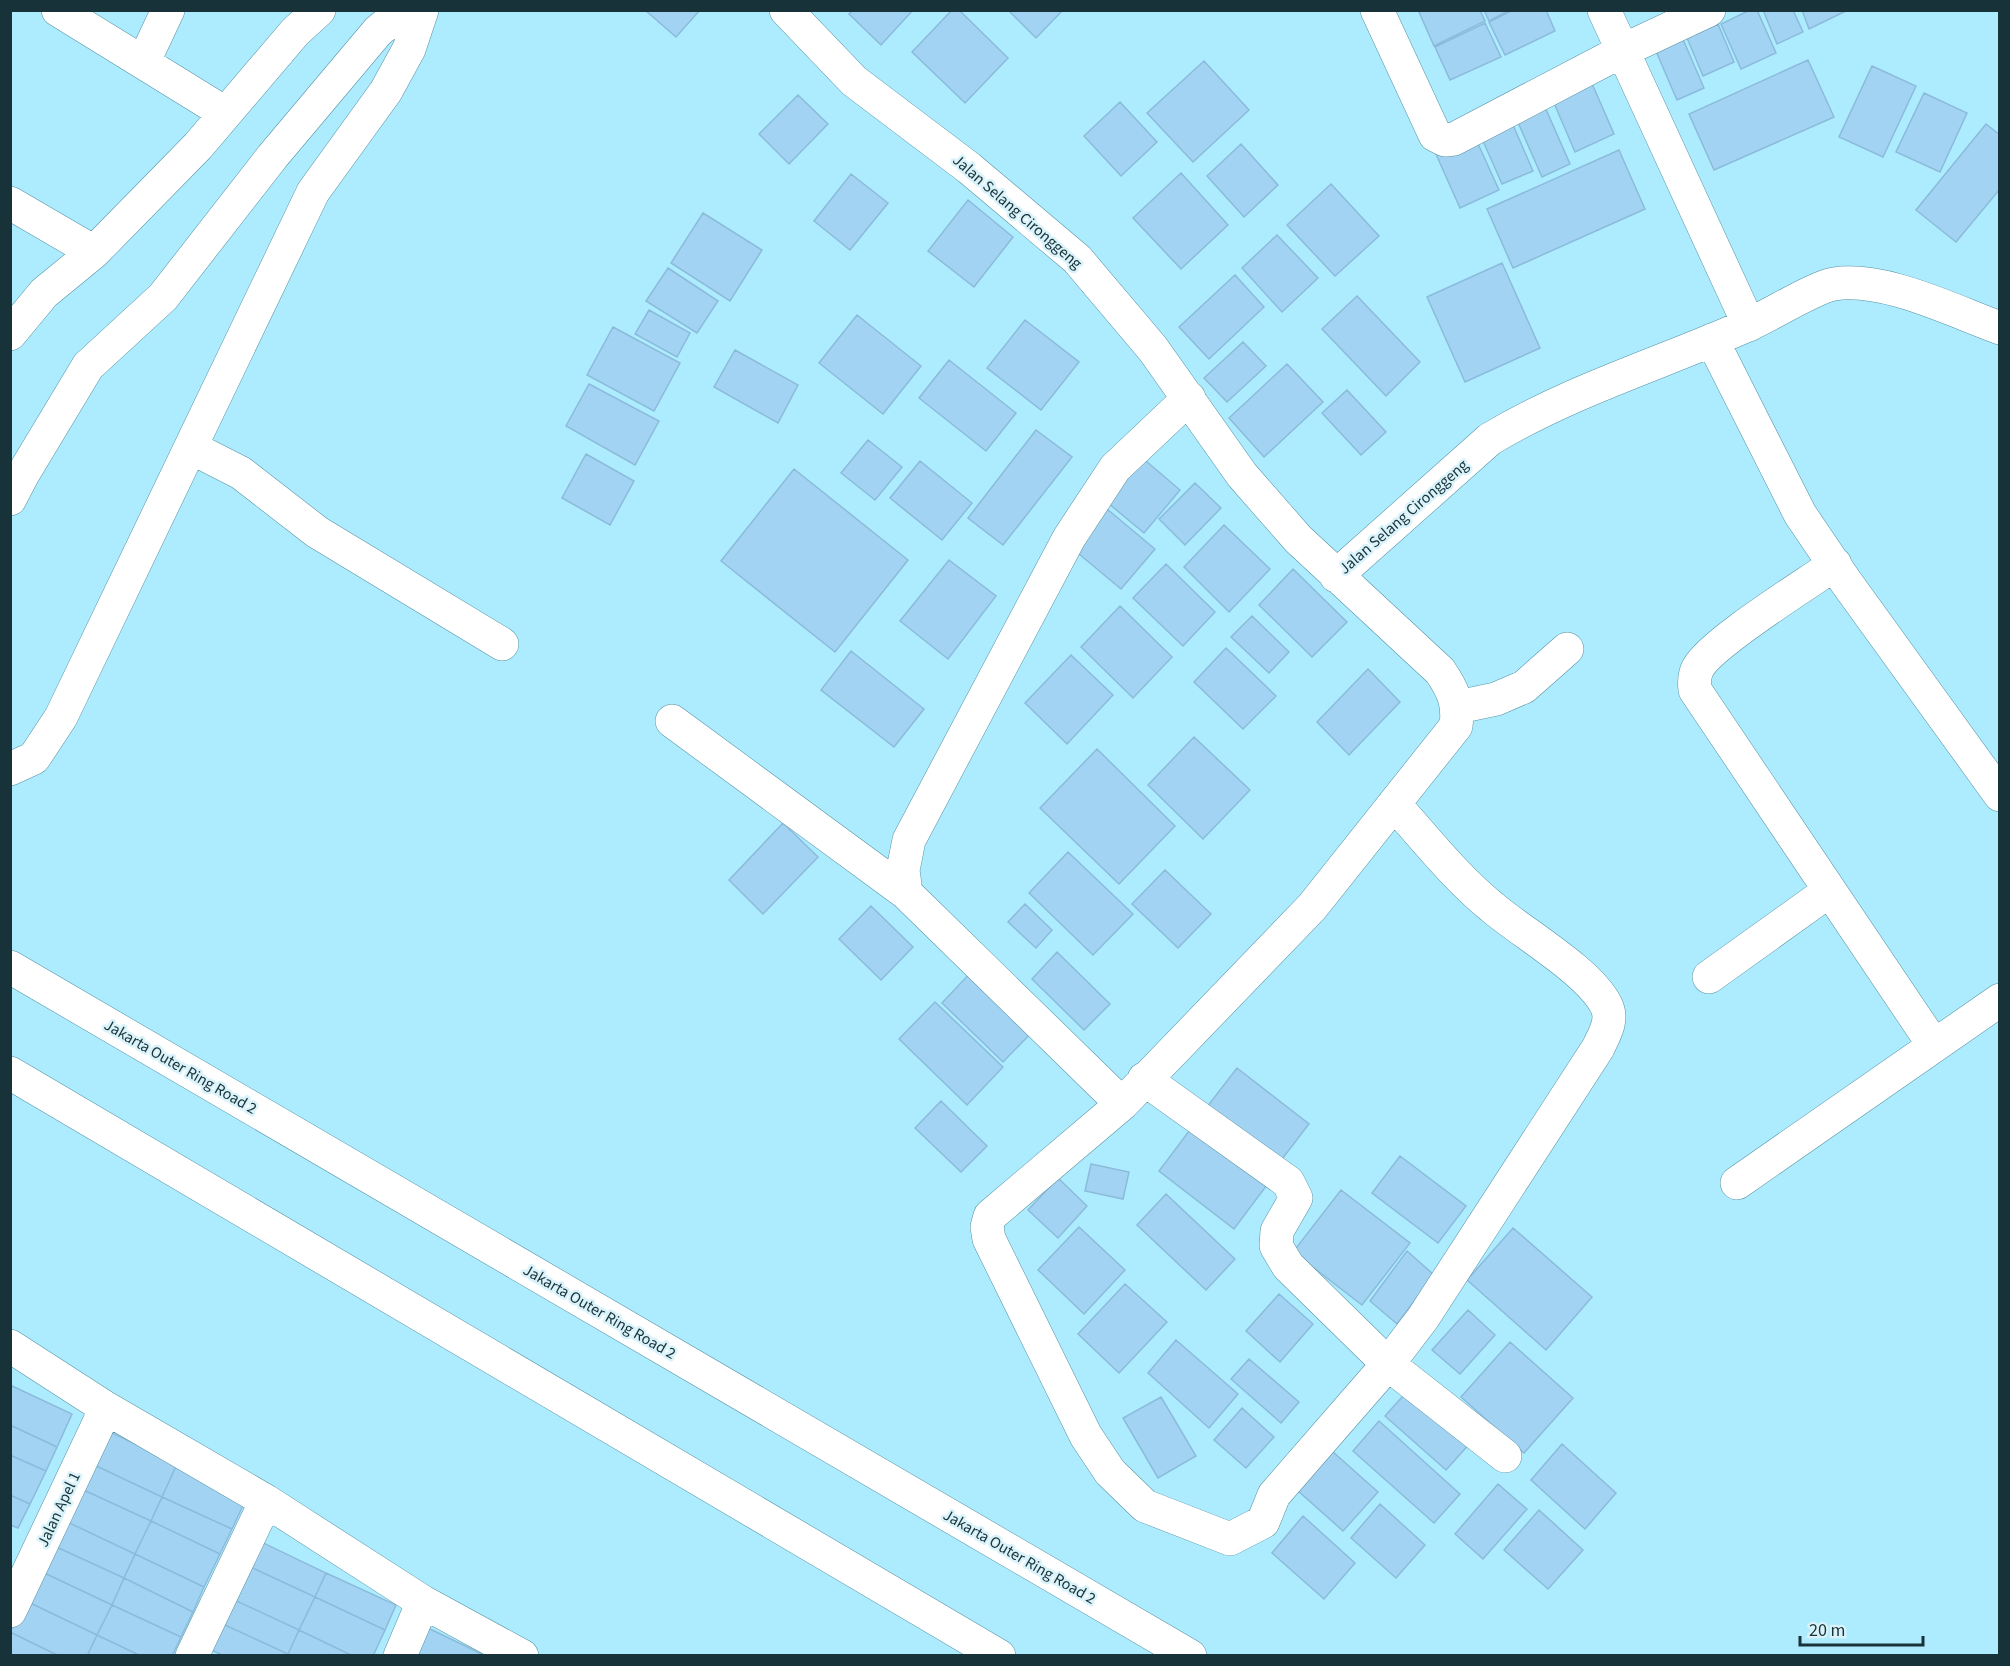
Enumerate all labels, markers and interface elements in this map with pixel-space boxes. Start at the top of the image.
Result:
street label: Jalan Selang Cironggeng [948,149,1087,274]
street label: Jalan Selang Cironggeng [1334,454,1473,579]
street label: Jakarta Outer Ring Road 2 [100,1014,261,1120]
street label: Jakarta Outer Ring Road 2 [519,1259,680,1365]
street label: Jalan Apel 1 [32,1468,86,1551]
street label: Jakarta Outer Ring Road 2 [939,1504,1100,1610]
scale bar [1800,1609,1923,1647]
text: 20 m [1809,1618,1845,1643]

